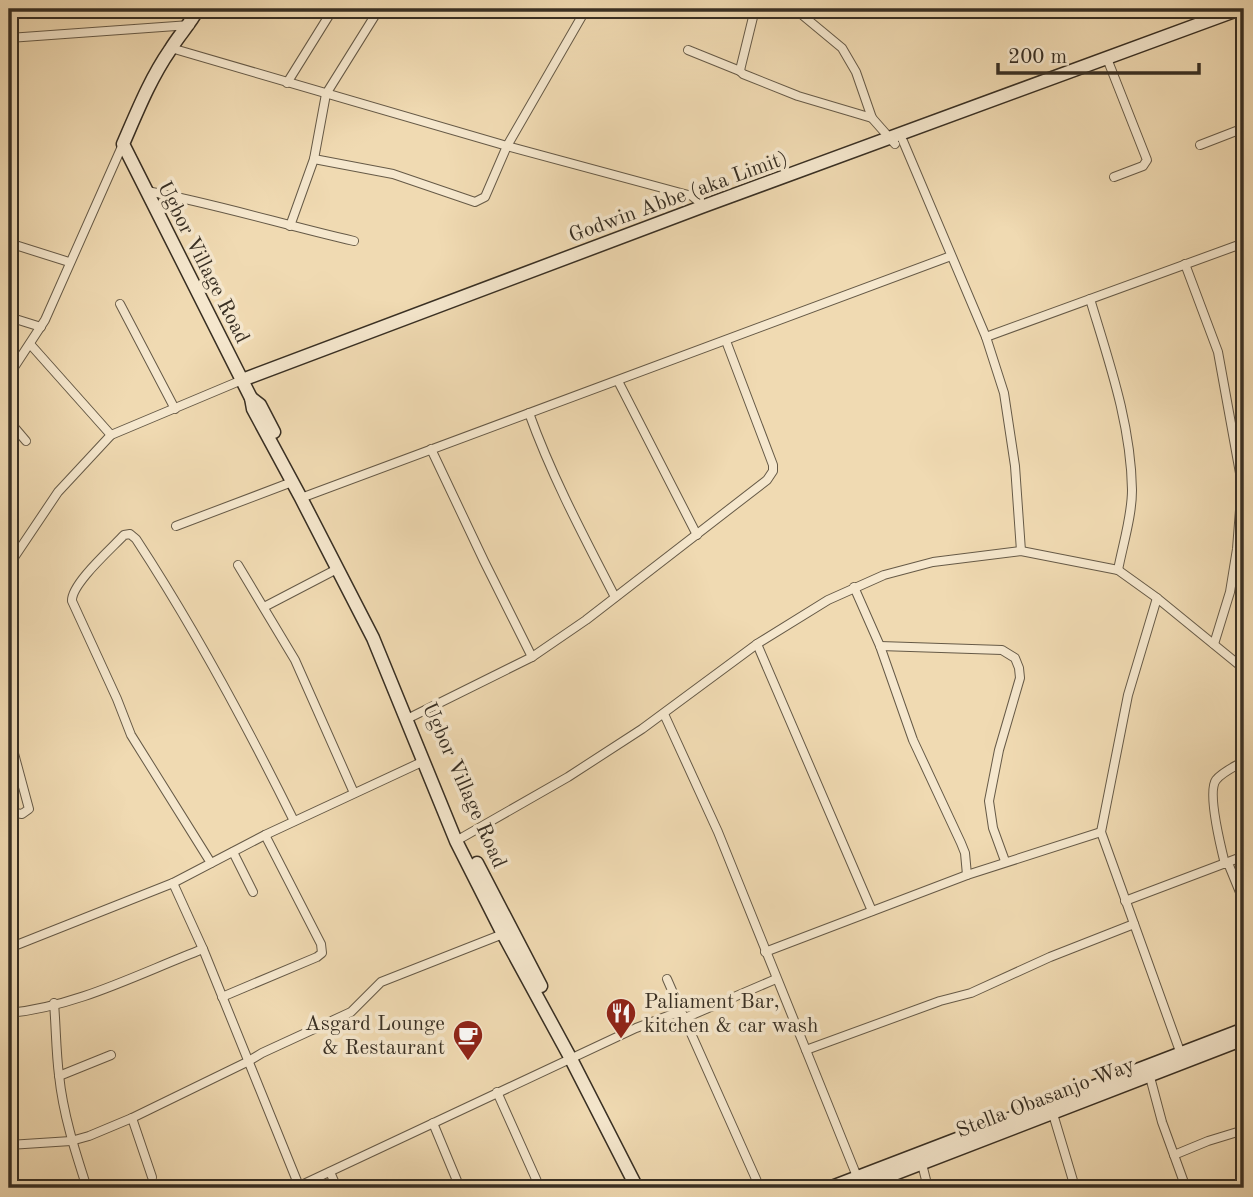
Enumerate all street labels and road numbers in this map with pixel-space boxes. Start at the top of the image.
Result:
street label: Godwin Abbe (aka Limit) [566,148,791,247]
street label: Ugbor Village Road [153,178,253,347]
street label: Ugbor Village Road [418,700,510,872]
street label: Stella Obasanjo Way [953,1055,1138,1142]

